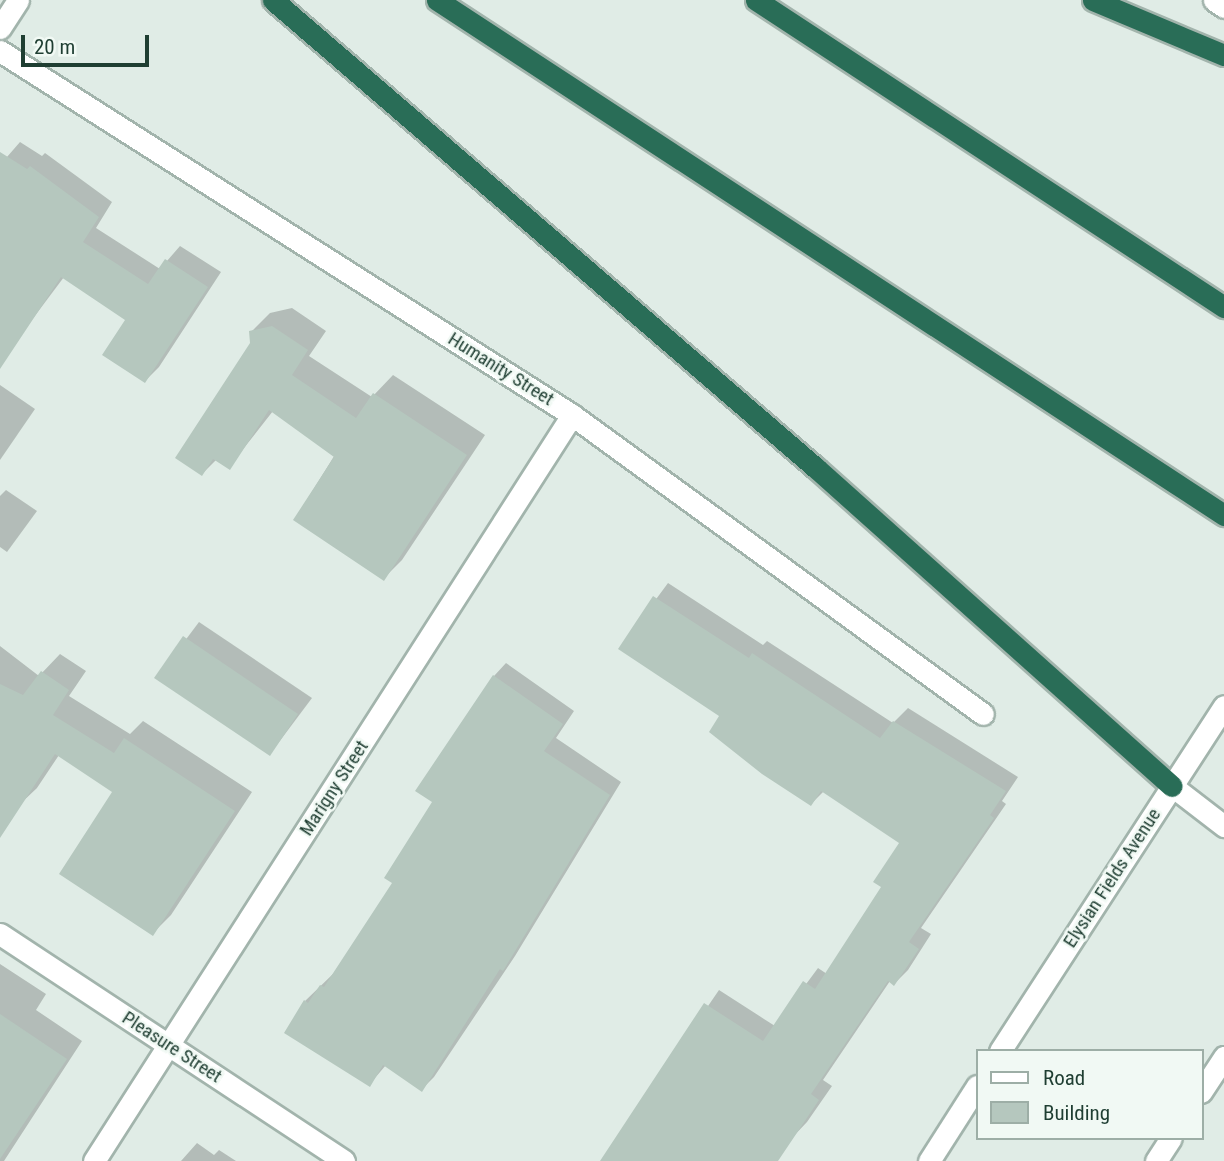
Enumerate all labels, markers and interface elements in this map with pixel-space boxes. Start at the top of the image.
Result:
scale bar [24,21,152,65]
text: 20 m [34,35,75,59]
street label: Humanity Street [444,327,558,411]
street label: Marigny Street [295,736,373,840]
street label: Elysian Fields Avenue [1059,804,1165,952]
street label: Pleasure Street [118,1006,226,1088]
legend [976,1049,1203,1140]
text: Road [1043,1066,1085,1090]
text: Building [1043,1101,1110,1125]

